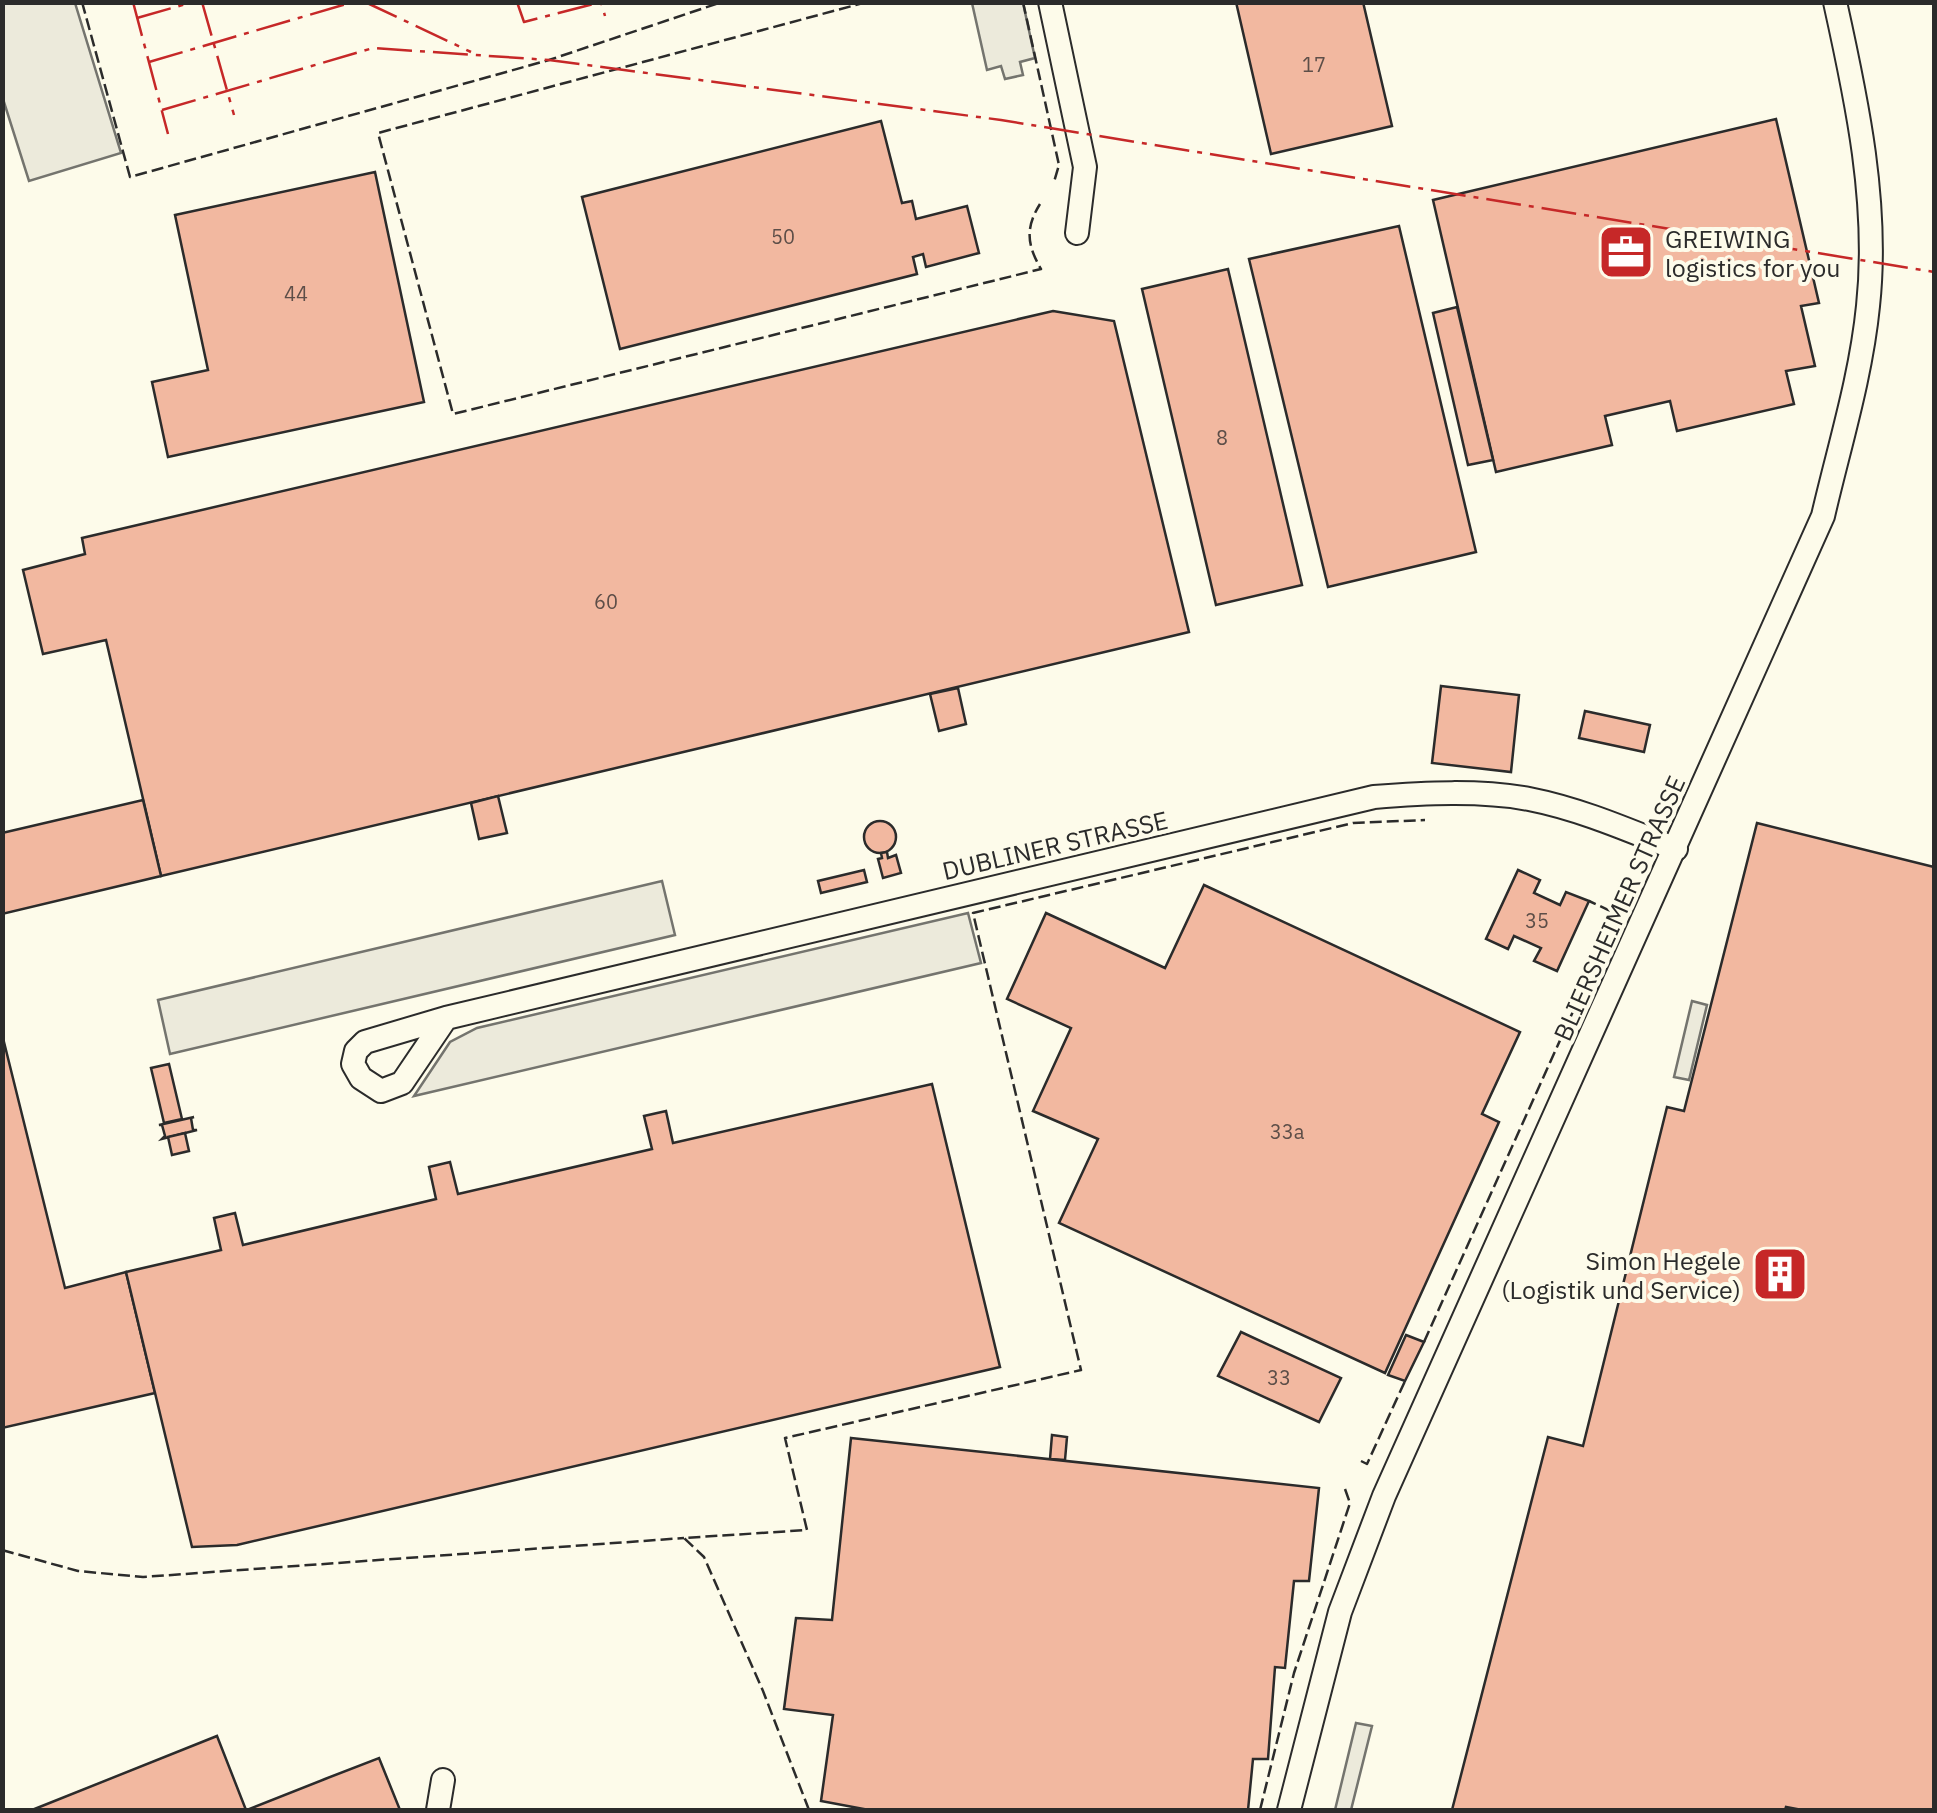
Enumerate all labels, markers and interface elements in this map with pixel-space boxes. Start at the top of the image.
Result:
house number: 17 [1302,51,1326,78]
office icon: GREIWING logistics for you [1596,222,1656,282]
place label: GREIWING logistics for you [1665,222,1841,284]
house number: 50 [771,223,795,250]
house number: 44 [284,280,308,307]
house number: 8 [1216,424,1228,451]
house number: 60 [594,588,618,615]
street label: BLIERSHEIMER STRASSE [1546,770,1692,1046]
street label: DUBLINER STRASSE [939,803,1171,887]
house number: 35 [1525,907,1549,934]
house number: 33a [1270,1118,1305,1145]
place label: Simon Hegele (Logistik und Service) [1501,1244,1741,1306]
building icon: Simon Hegele (Logistik und Service) [1750,1244,1810,1304]
house number: 33 [1267,1364,1291,1391]

